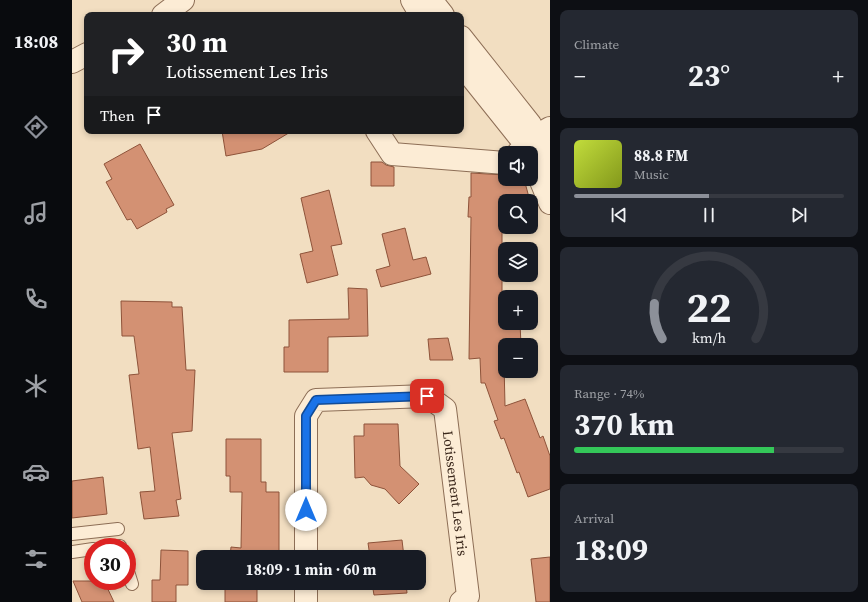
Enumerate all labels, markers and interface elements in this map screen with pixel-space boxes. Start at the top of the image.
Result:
text: 30 m [166,23,228,61]
icon: right [100,28,152,80]
text: 18:08 [14,29,58,54]
text: Climate [574,36,619,53]
text: 23° [688,55,730,96]
text: Lotissement Les Iris [166,59,328,84]
text: − [574,61,586,91]
text: + [832,61,844,91]
icon: arrive [143,104,165,126]
text: Then [100,105,135,126]
icon: directions [22,113,50,141]
text: 88.8 FM [634,145,688,166]
map controls [498,146,538,378]
button: sound [498,146,538,186]
text: Music [634,166,669,183]
button: search [498,194,538,234]
icon: music [22,199,50,227]
icon: previous [608,204,630,226]
icon: pause [698,204,720,226]
icon: next [788,204,810,226]
button: layers [498,242,538,282]
text: 22 [686,279,732,336]
icon: phone [22,285,50,313]
button: + [498,290,538,330]
text: km/h [692,328,726,348]
button: − [498,338,538,378]
icon: climate [22,372,50,400]
pin [410,379,444,413]
icon: arrive [416,385,438,407]
text: Range · 74% [574,385,645,402]
text: 370 km [574,404,674,445]
street label: Lotissement Les Iris [438,429,473,557]
icon: car [22,458,50,486]
position arrow [285,489,327,531]
text: Arrival [574,510,614,527]
text: 18:09 [574,529,648,570]
speed limit sign: 30 [84,538,136,590]
icon: filters [22,545,50,573]
text: 18:09 · 1 min · 60 m [246,559,376,580]

